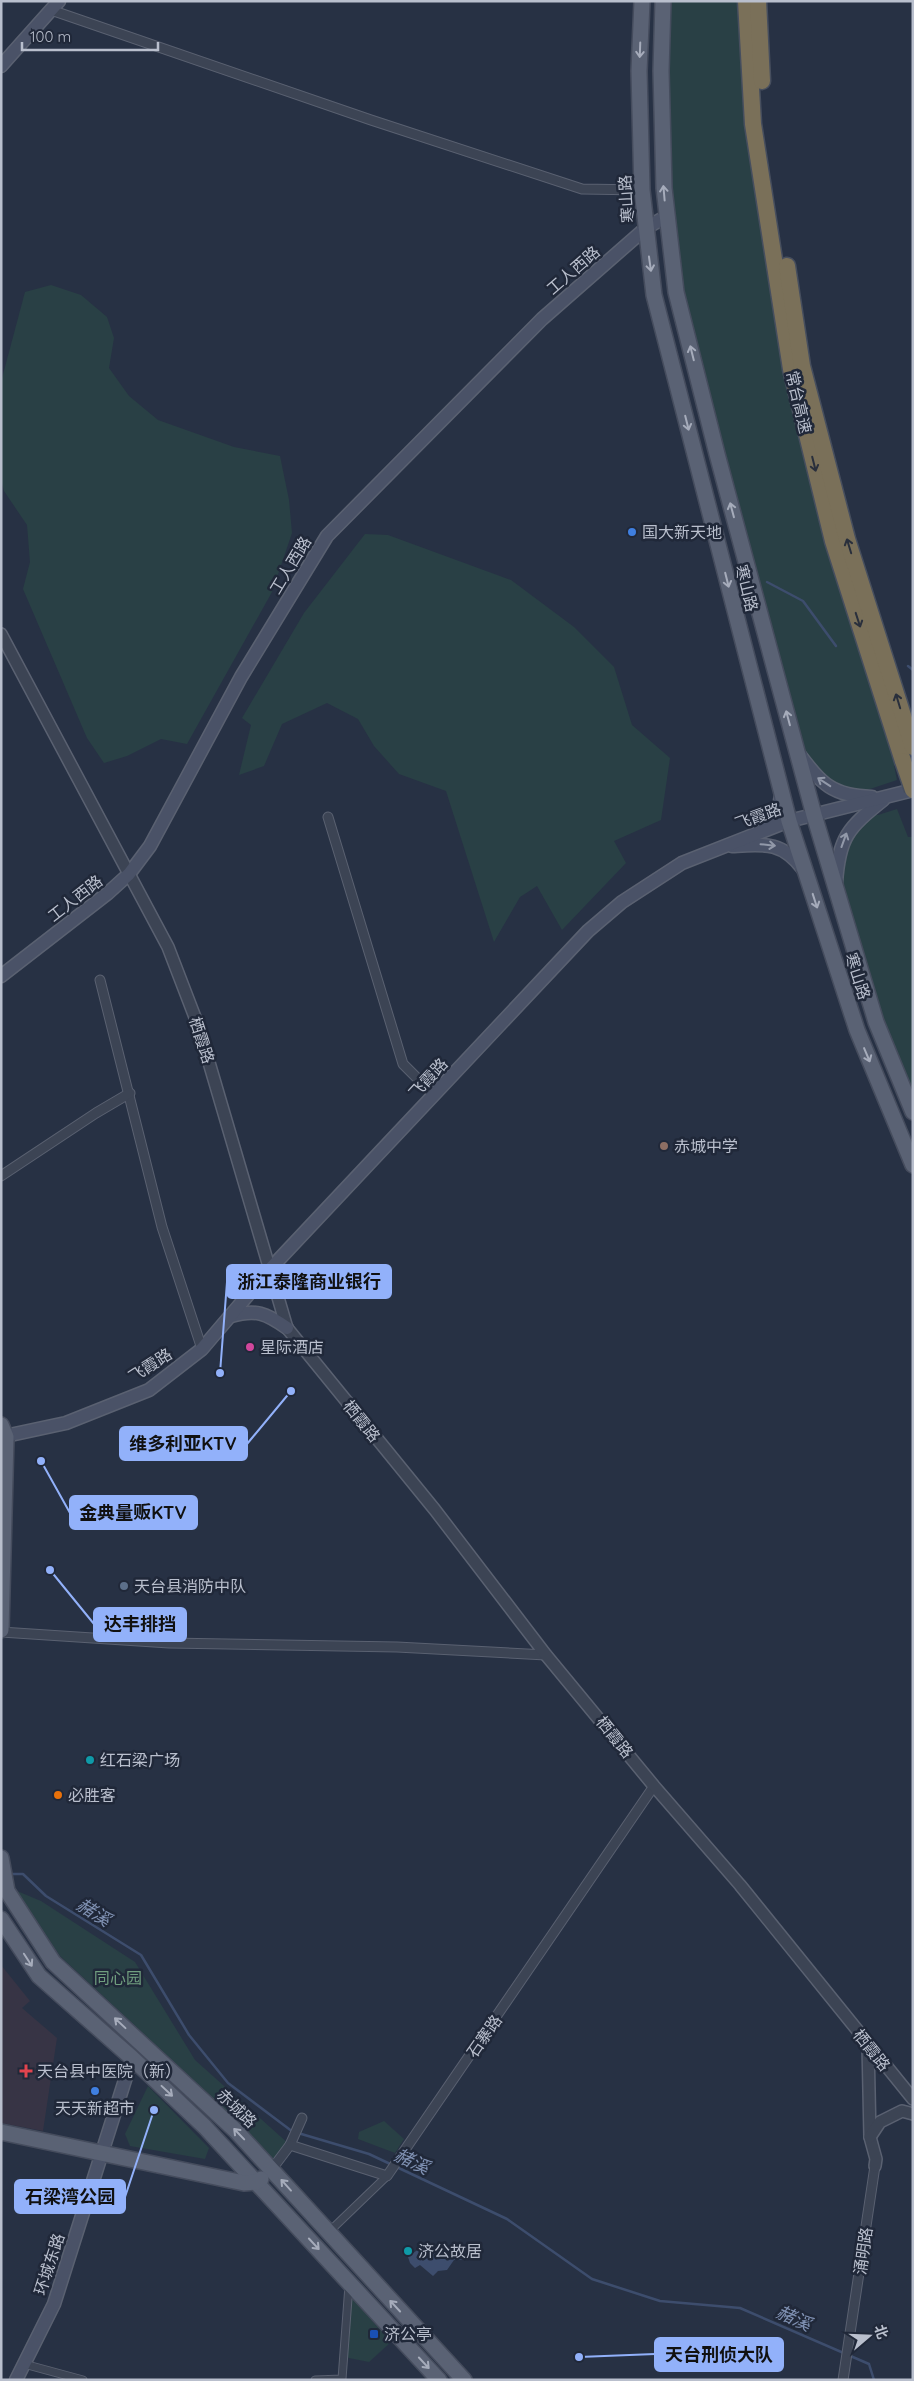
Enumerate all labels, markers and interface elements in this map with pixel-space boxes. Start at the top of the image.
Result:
scale bar [22,20,159,52]
text: 100 m [30,27,71,46]
one-way arrow [635,42,645,58]
street label: 寒山路 [614,174,638,224]
one-way arrow [660,185,669,201]
street label: 工人西路 [542,241,604,299]
one-way arrow [646,256,656,272]
one-way arrow [687,345,696,361]
street label: 常台高速 [782,369,816,435]
one-way arrow [683,414,692,430]
one-way arrow [810,456,819,472]
one-way arrow [727,502,737,518]
place label: 国大新天地 [642,522,722,542]
marker: 国大新天地 [626,526,638,538]
street label: 工人西路 [265,532,315,598]
one-way arrow [844,538,854,554]
street label: 寒山路 [731,562,763,614]
one-way arrow [723,572,732,588]
one-way arrow [854,612,864,628]
one-way arrow [893,693,902,709]
one-way arrow [783,710,792,726]
one-way arrow [818,777,832,787]
street label: 飞霞路 [732,798,784,834]
one-way arrow [840,833,849,848]
one-way arrow [759,841,775,850]
street label: 工人西路 [44,870,106,926]
one-way arrow [811,893,820,908]
street label: 寒山路 [841,950,875,1002]
street label: 栖霞路 [185,1014,219,1066]
one-way arrow [863,1047,872,1062]
street label: 飞霞路 [404,1054,452,1102]
place label: 赤城中学 [674,1136,738,1156]
marker: 赤城中学 [658,1140,670,1152]
callout: 浙江泰隆商业银行 [227,1265,391,1298]
text: 浙江泰隆商业银行 [237,1270,381,1293]
place label: 星际酒店 [260,1337,324,1357]
marker: 星际酒店 [244,1341,256,1353]
street label: 飞霞路 [124,1344,176,1386]
street label: 栖霞路 [339,1396,385,1446]
callout: 维多利亚KTV [120,1427,247,1460]
text: 维多利亚KTV [129,1432,237,1455]
callout: 金典量贩KTV [70,1496,197,1529]
text: 金典量贩KTV [79,1501,187,1524]
place label: 天台县消防中队 [134,1576,246,1596]
marker: 天台县消防中队 [118,1580,130,1592]
callout: 达丰排挡 [94,1608,186,1641]
text: 达丰排挡 [104,1612,176,1635]
street label: 栖霞路 [592,1712,638,1762]
place label: 红石梁广场 [100,1750,180,1770]
marker: 红石梁广场 [84,1754,96,1766]
place label: 必胜客 [68,1785,116,1805]
marker: 必胜客 [52,1789,64,1801]
water label: 赭溪 [73,1893,117,1932]
one-way arrow [23,1952,33,1966]
park label: 同心园 [94,1968,142,1988]
street label: 石寨路 [462,2011,506,2061]
one-way arrow [113,2017,126,2029]
street label: 栖霞路 [849,2025,895,2075]
place label: 天台县中医院（新） [37,2061,181,2081]
marker: 天台县中医院（新） [19,2064,33,2078]
street label: 赤城路 [213,2084,261,2132]
marker: 天天新超市 [89,2085,101,2097]
one-way arrow [161,2085,174,2097]
place label: 天天新超市 [55,2098,135,2118]
one-way arrow [232,2128,245,2140]
water label: 赭溪 [391,2143,435,2180]
one-way arrow [280,2179,292,2192]
callout: 石梁湾公园 [15,2180,125,2213]
text: 石梁湾公园 [25,2185,115,2208]
street label: 涌明路 [850,2226,876,2276]
street label: 环城东路 [30,2230,68,2298]
one-way arrow [308,2237,320,2250]
place label: 济公故居 [418,2241,482,2261]
marker: 济公故居 [402,2245,414,2257]
one-way arrow [389,2299,401,2312]
water label: 赭溪 [773,2300,817,2337]
north arrow [844,2311,894,2361]
text: 北 [871,2322,892,2341]
place label: 济公亭 [384,2324,432,2344]
marker: 济公亭 [368,2328,380,2340]
callout: 天台刑侦大队 [655,2338,783,2371]
text: 天台刑侦大队 [665,2343,773,2366]
one-way arrow [418,2357,430,2370]

